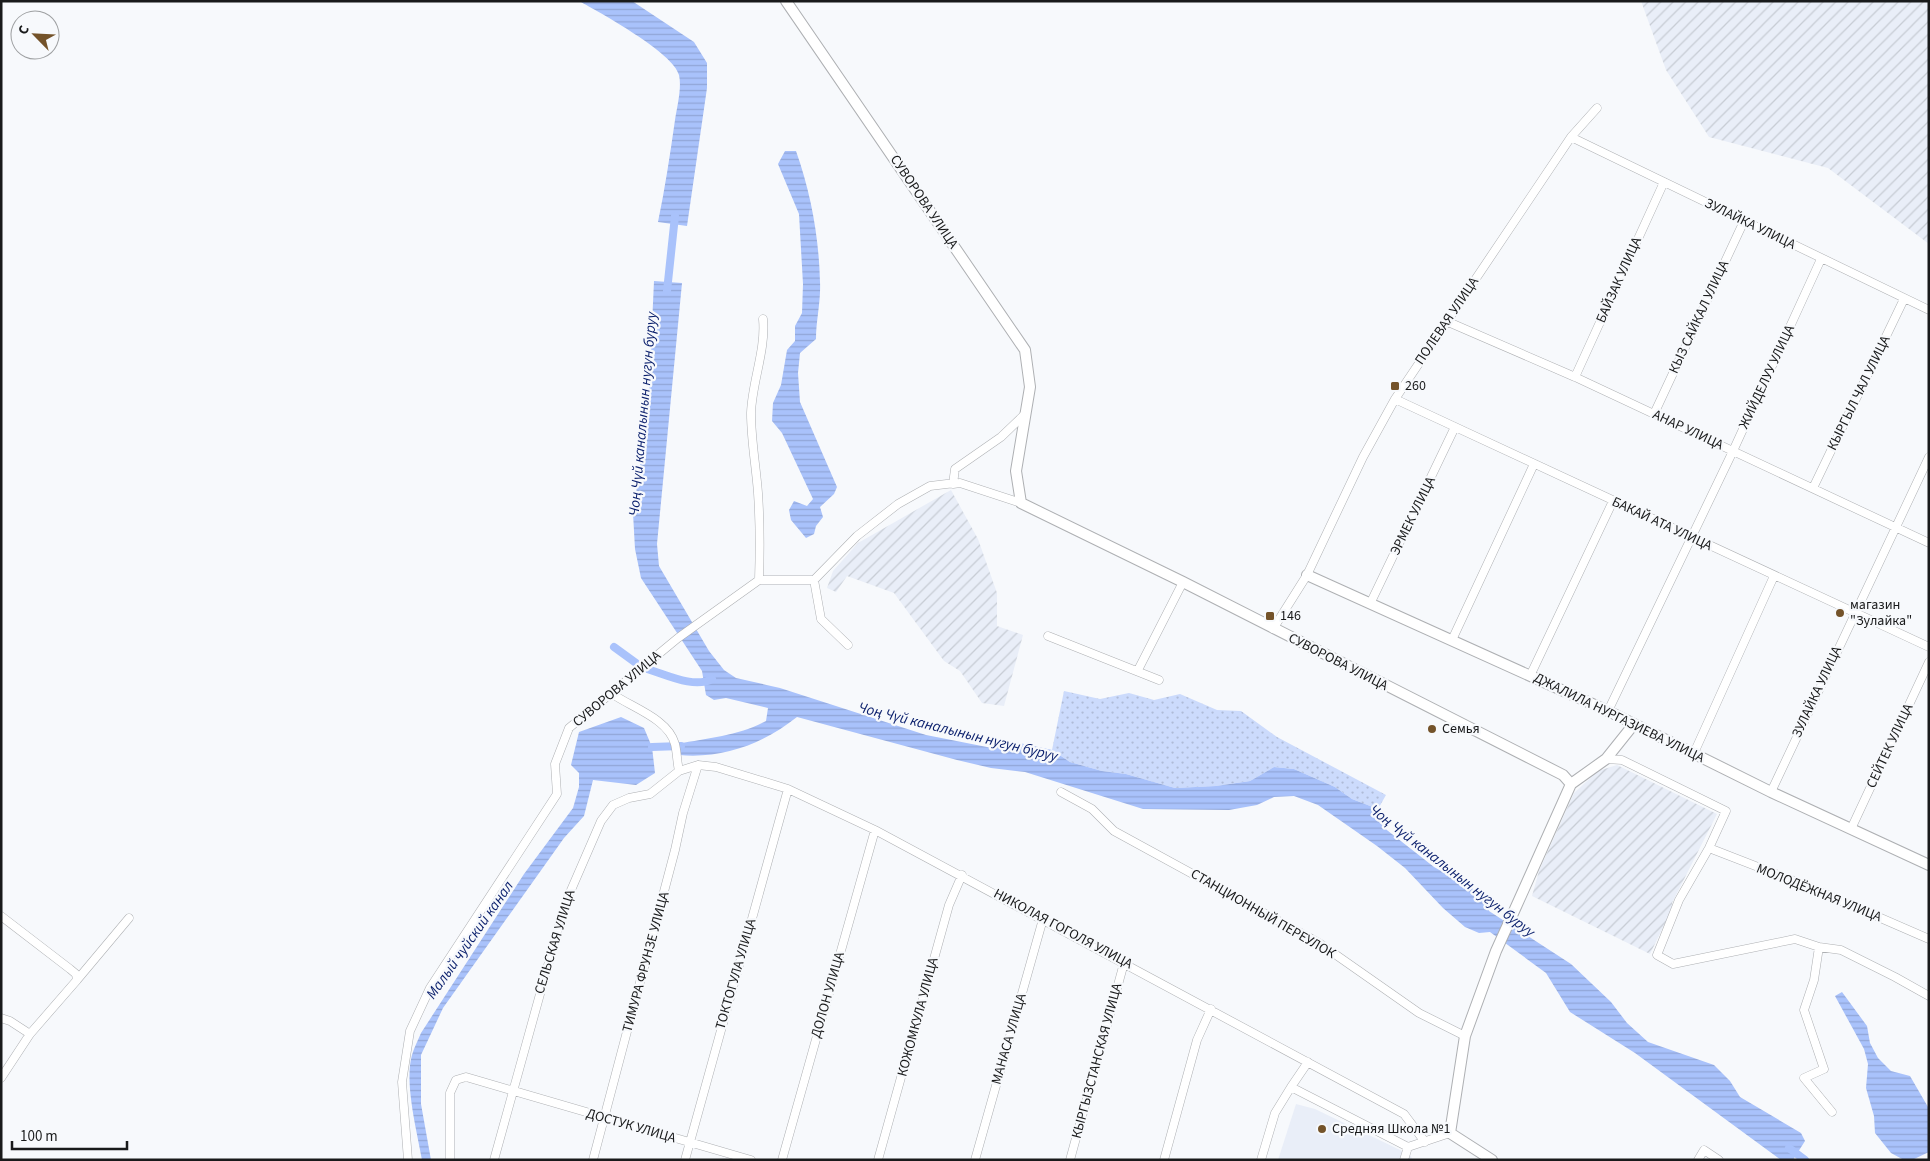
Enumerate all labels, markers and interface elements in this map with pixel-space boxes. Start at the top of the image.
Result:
north arrow [10,10,60,60]
text: С [13,22,35,38]
street label: СУВОРОВА УЛИЦА [885,151,963,253]
street label: ЗУЛАЙКА УЛИЦА [1701,193,1799,255]
street label: БАЙЗАК УЛИЦА [1591,234,1647,326]
street label: КЫЗ САЙКАЛ УЛИЦА [1664,257,1734,377]
street label: ПОЛЕВАЯ УЛИЦА [1410,273,1484,369]
water label: Чоң Чүй каналынын нугун буруу [624,310,663,517]
street label: ЖИЙДЕЛУУ УЛИЦА [1734,321,1800,432]
street label: КЫРГЫЛ ЧАЛ УЛИЦА [1822,332,1896,454]
place label: 260 [1405,376,1426,396]
marker: 260 [1389,380,1401,392]
street label: АНАР УЛИЦА [1649,405,1727,455]
street label: ЭРМЕК УЛИЦА [1385,473,1441,559]
street label: БАКАЙ АТА УЛИЦА [1609,492,1716,556]
place label: магазин "Зулайка" [1850,595,1912,631]
place label: 146 [1280,606,1301,626]
marker: магазин "Зулайка" [1834,607,1846,619]
marker: 146 [1264,610,1276,622]
street label: СУВОРОВА УЛИЦА [1285,628,1392,696]
street label: ЗУЛАЙКА УЛИЦА [1787,643,1847,741]
street label: СУВОРОВА УЛИЦА [569,646,666,732]
street label: ДЖАЛИЛА НУРГАЗИЕВА УЛИЦА [1530,668,1708,768]
water label: Чоң Чүй каналынын нугун буруу [856,697,1061,767]
street label: СЕЙТЕК УЛИЦА [1862,700,1919,792]
place label: Семья [1442,719,1480,739]
marker: Семья [1426,723,1438,735]
water label: Чоң Чүй каналынын нугун буруу [1365,800,1540,943]
street label: МОЛОДЁЖНАЯ УЛИЦА [1753,859,1885,927]
street label: СТАНЦИОННЫЙ ПЕРЕУЛОК [1187,864,1340,964]
water label: Малый чуйский канал [421,876,519,1003]
street label: НИКОЛАЯ ГОГОЛЯ УЛИЦА [990,884,1136,974]
street label: СЕЛЬСКАЯ УЛИЦА [530,887,580,997]
street label: ТИМУРА ФРУНЗЕ УЛИЦА [618,889,675,1035]
street label: ТОКТОГУЛА УЛИЦА [711,916,761,1032]
street label: ДОЛОН УЛИЦА [806,949,850,1040]
street label: КОЖОМКУЛА УЛИЦА [892,955,944,1079]
street label: КЫРГЫЗСТАНСКАЯ УЛИЦА [1067,981,1127,1141]
street label: МАНАСА УЛИЦА [986,991,1032,1087]
street label: ДОСТУК УЛИЦА [584,1104,679,1148]
scale bar [12,1118,128,1150]
place label: Средняя Школа №1 [1332,1119,1451,1139]
marker: Средняя Школа №1 [1316,1123,1328,1135]
text: 100 m [20,1126,58,1147]

